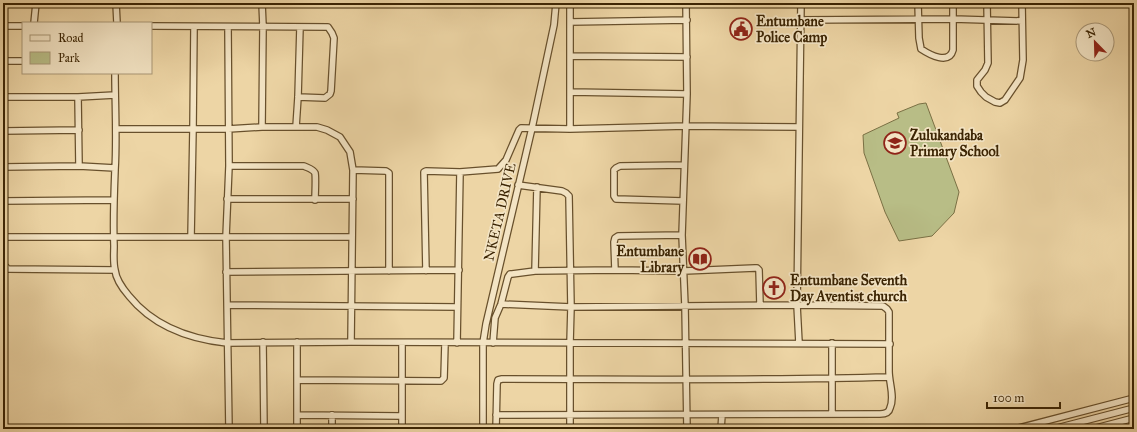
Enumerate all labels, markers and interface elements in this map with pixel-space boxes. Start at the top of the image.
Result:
place label: Entumbane Police Camp [756,13,827,47]
public building icon: Entumbane Police Camp [728,16,754,42]
legend [22,22,152,74]
north arrow [1075,22,1115,62]
text: N [1084,25,1099,41]
text: Road [58,31,84,45]
text: Park [58,51,80,65]
place label: Zulukandaba Primary School [910,127,1000,161]
school or university icon: Zulukandaba Primary School [882,130,908,156]
street label: NKETA DRIVE [480,161,520,263]
place label: Entumbane Library [616,243,685,277]
library icon: Entumbane Library [687,246,713,272]
place label: Entumbane Seventh Day Aventist church [790,272,907,306]
church icon: Entumbane Seventh Day Aventist church [761,275,787,301]
scale bar [987,384,1060,410]
text: 100 m [993,391,1024,405]

